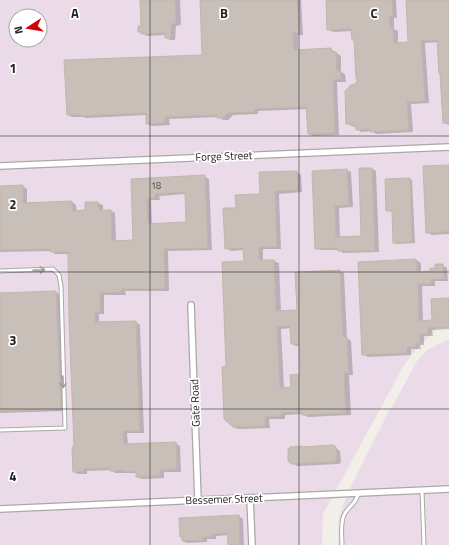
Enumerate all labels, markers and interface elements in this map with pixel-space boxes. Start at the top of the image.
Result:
text: A [71,3,79,23]
text: B [220,3,228,23]
text: C [370,3,378,23]
north arrow [8,8,48,48]
text: N [10,25,27,35]
text: 1 [9,58,17,78]
street label: Forge Street [195,147,253,165]
house number: 18 [151,179,161,192]
text: 2 [9,194,17,214]
one-way arrow [32,266,45,273]
text: 3 [9,330,17,350]
one-way arrow [60,375,67,388]
street label: Gate Road [186,379,204,427]
text: 4 [9,466,17,486]
street label: Bessemer Street [185,490,263,508]

